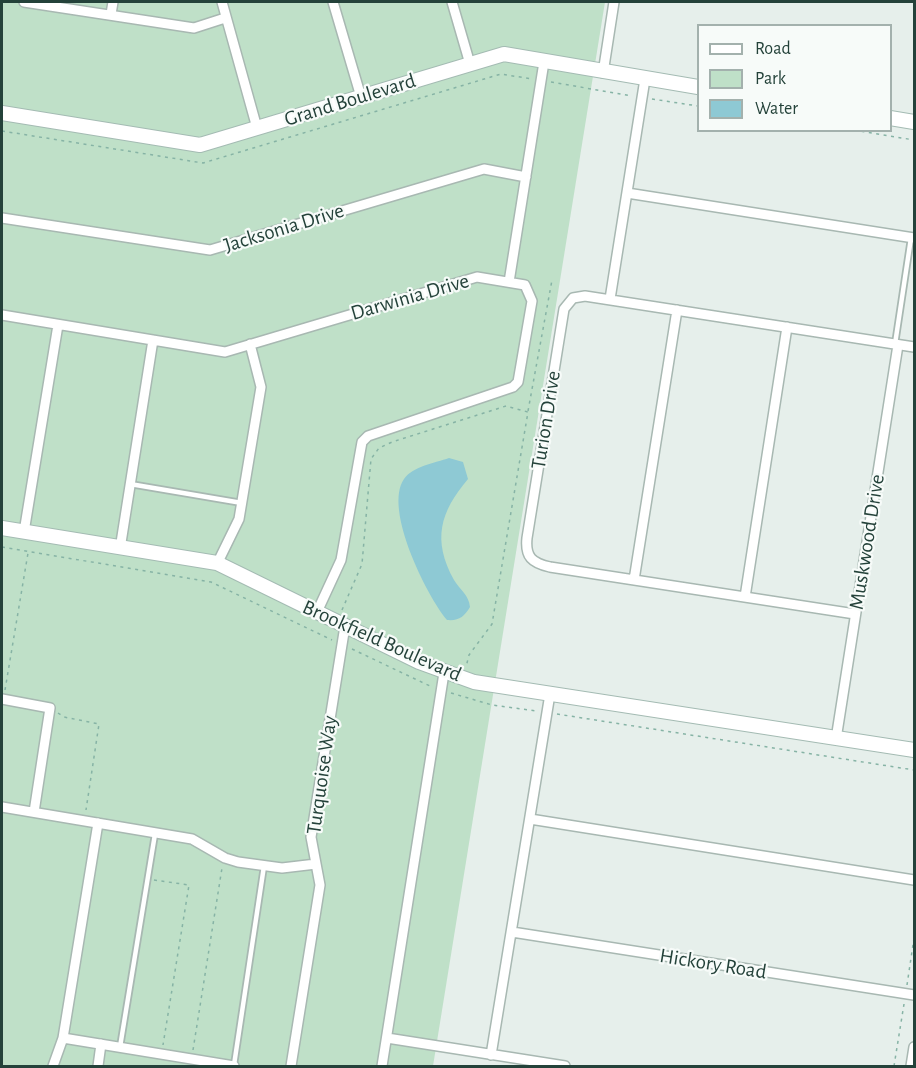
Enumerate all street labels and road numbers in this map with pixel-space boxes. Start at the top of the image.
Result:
street label: Grand Boulevard [281,68,419,132]
street label: Jacksonia Drive [221,198,347,258]
street label: Darwinia Drive [348,268,472,326]
street label: Turion Drive [526,369,566,471]
street label: Muskwood Drive [844,473,890,611]
street label: Brookfield Boulevard [299,595,465,687]
street label: Turquoise Way [301,714,343,836]
street label: Hickory Road [658,943,768,985]

